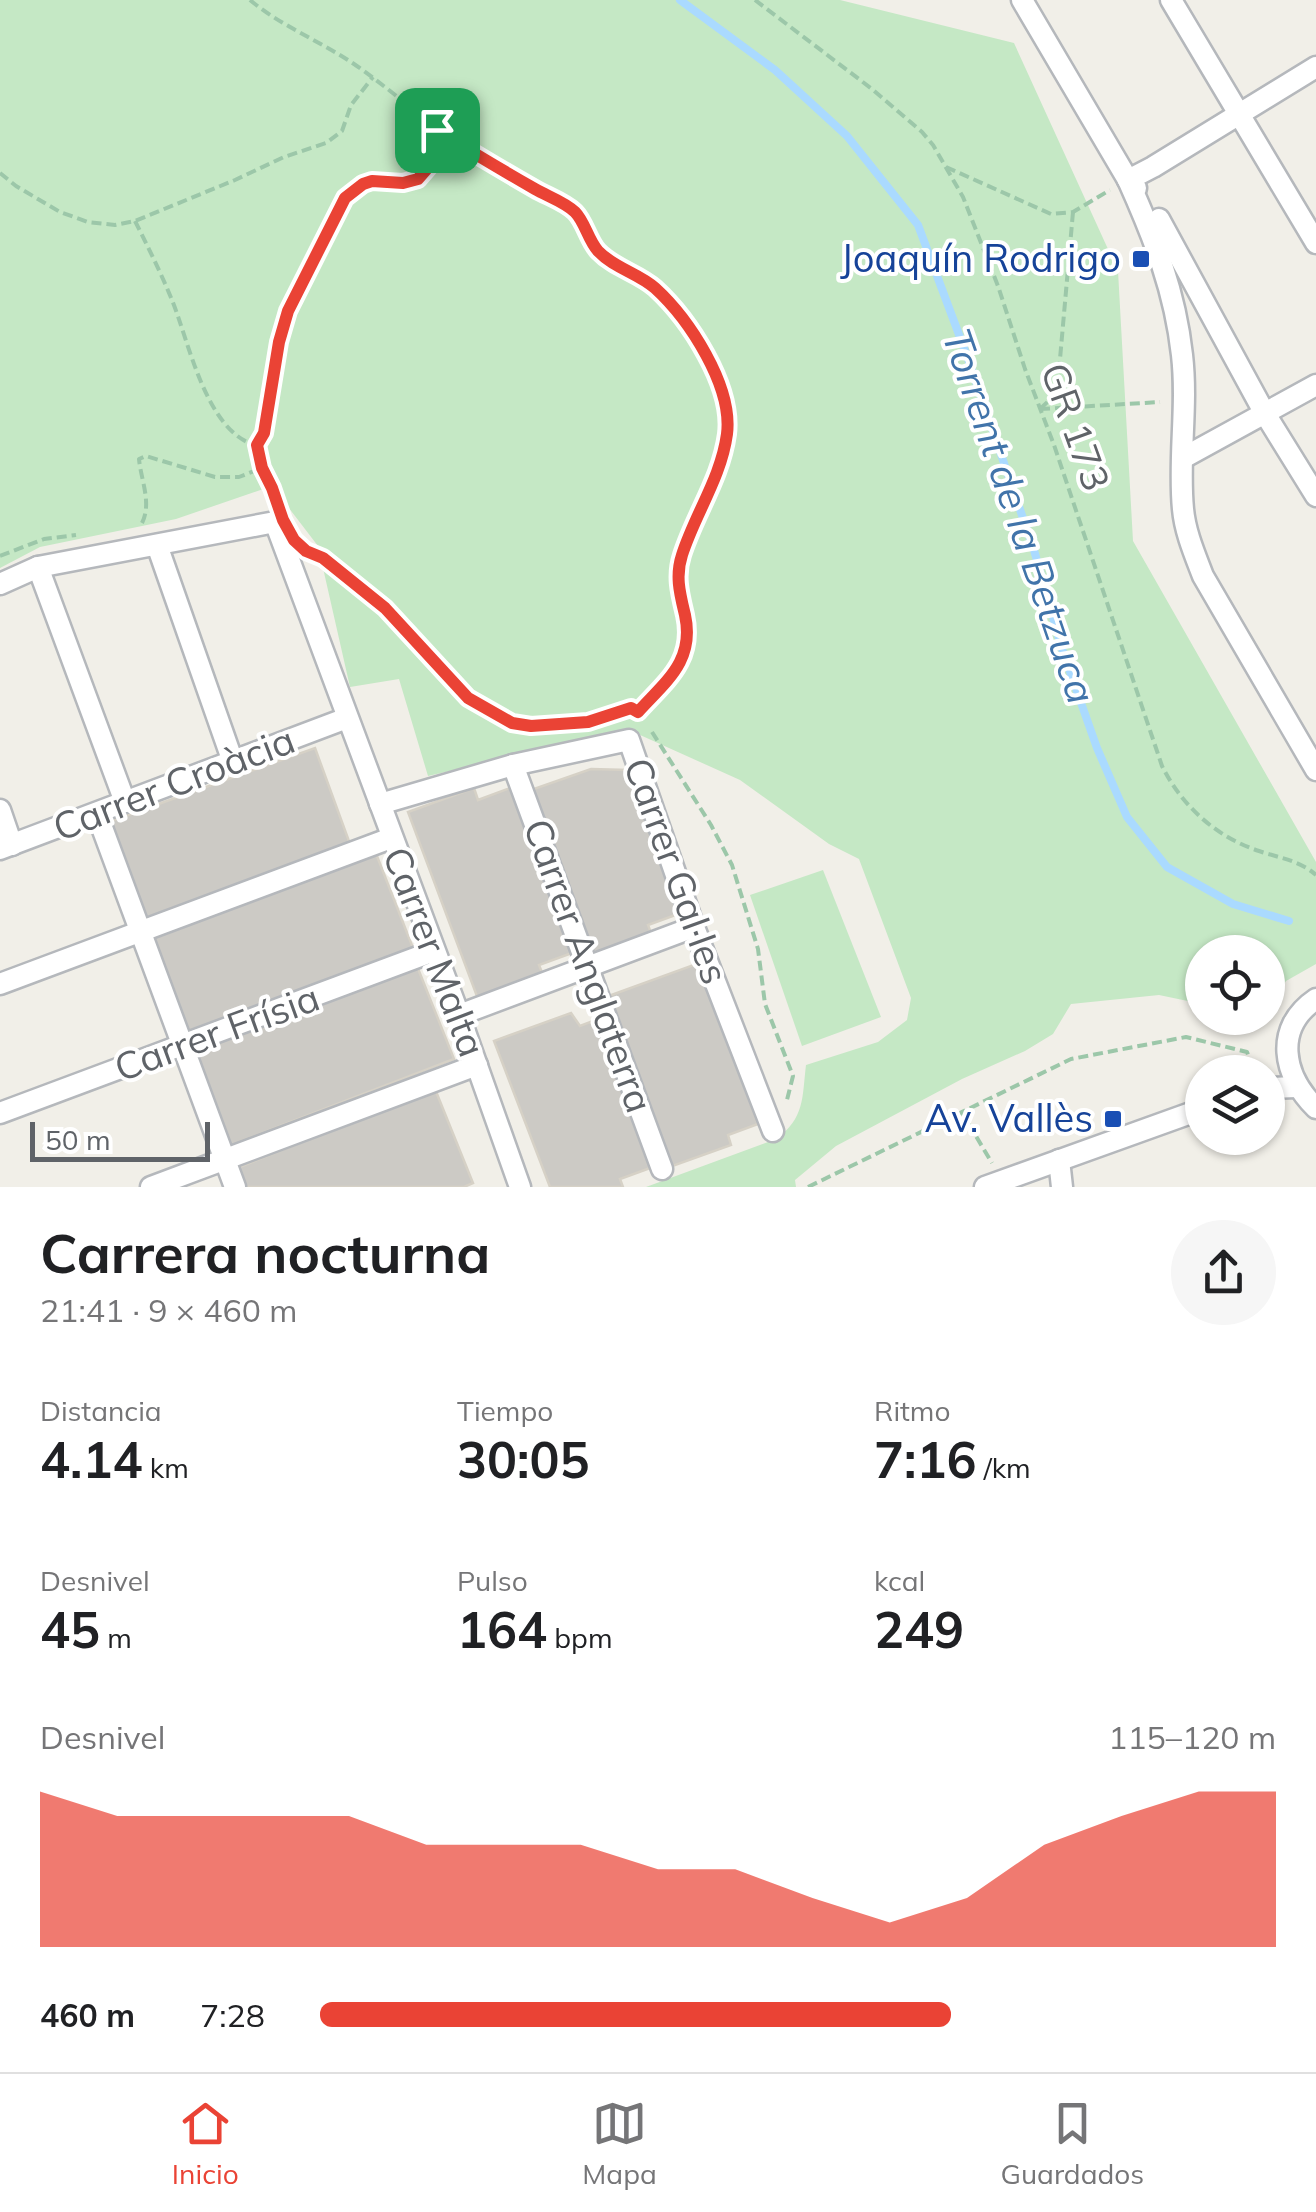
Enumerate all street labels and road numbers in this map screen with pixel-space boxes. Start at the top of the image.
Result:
street label: GR 173 [1031,356,1121,497]
street label: Carrer Croàcia [46,715,301,851]
street label: Carrer Gal·les [614,751,740,990]
street label: Carrer Anglaterra [514,812,664,1119]
street label: Carrer Malta [373,840,497,1063]
street label: Carrer Frísia [108,973,326,1091]

